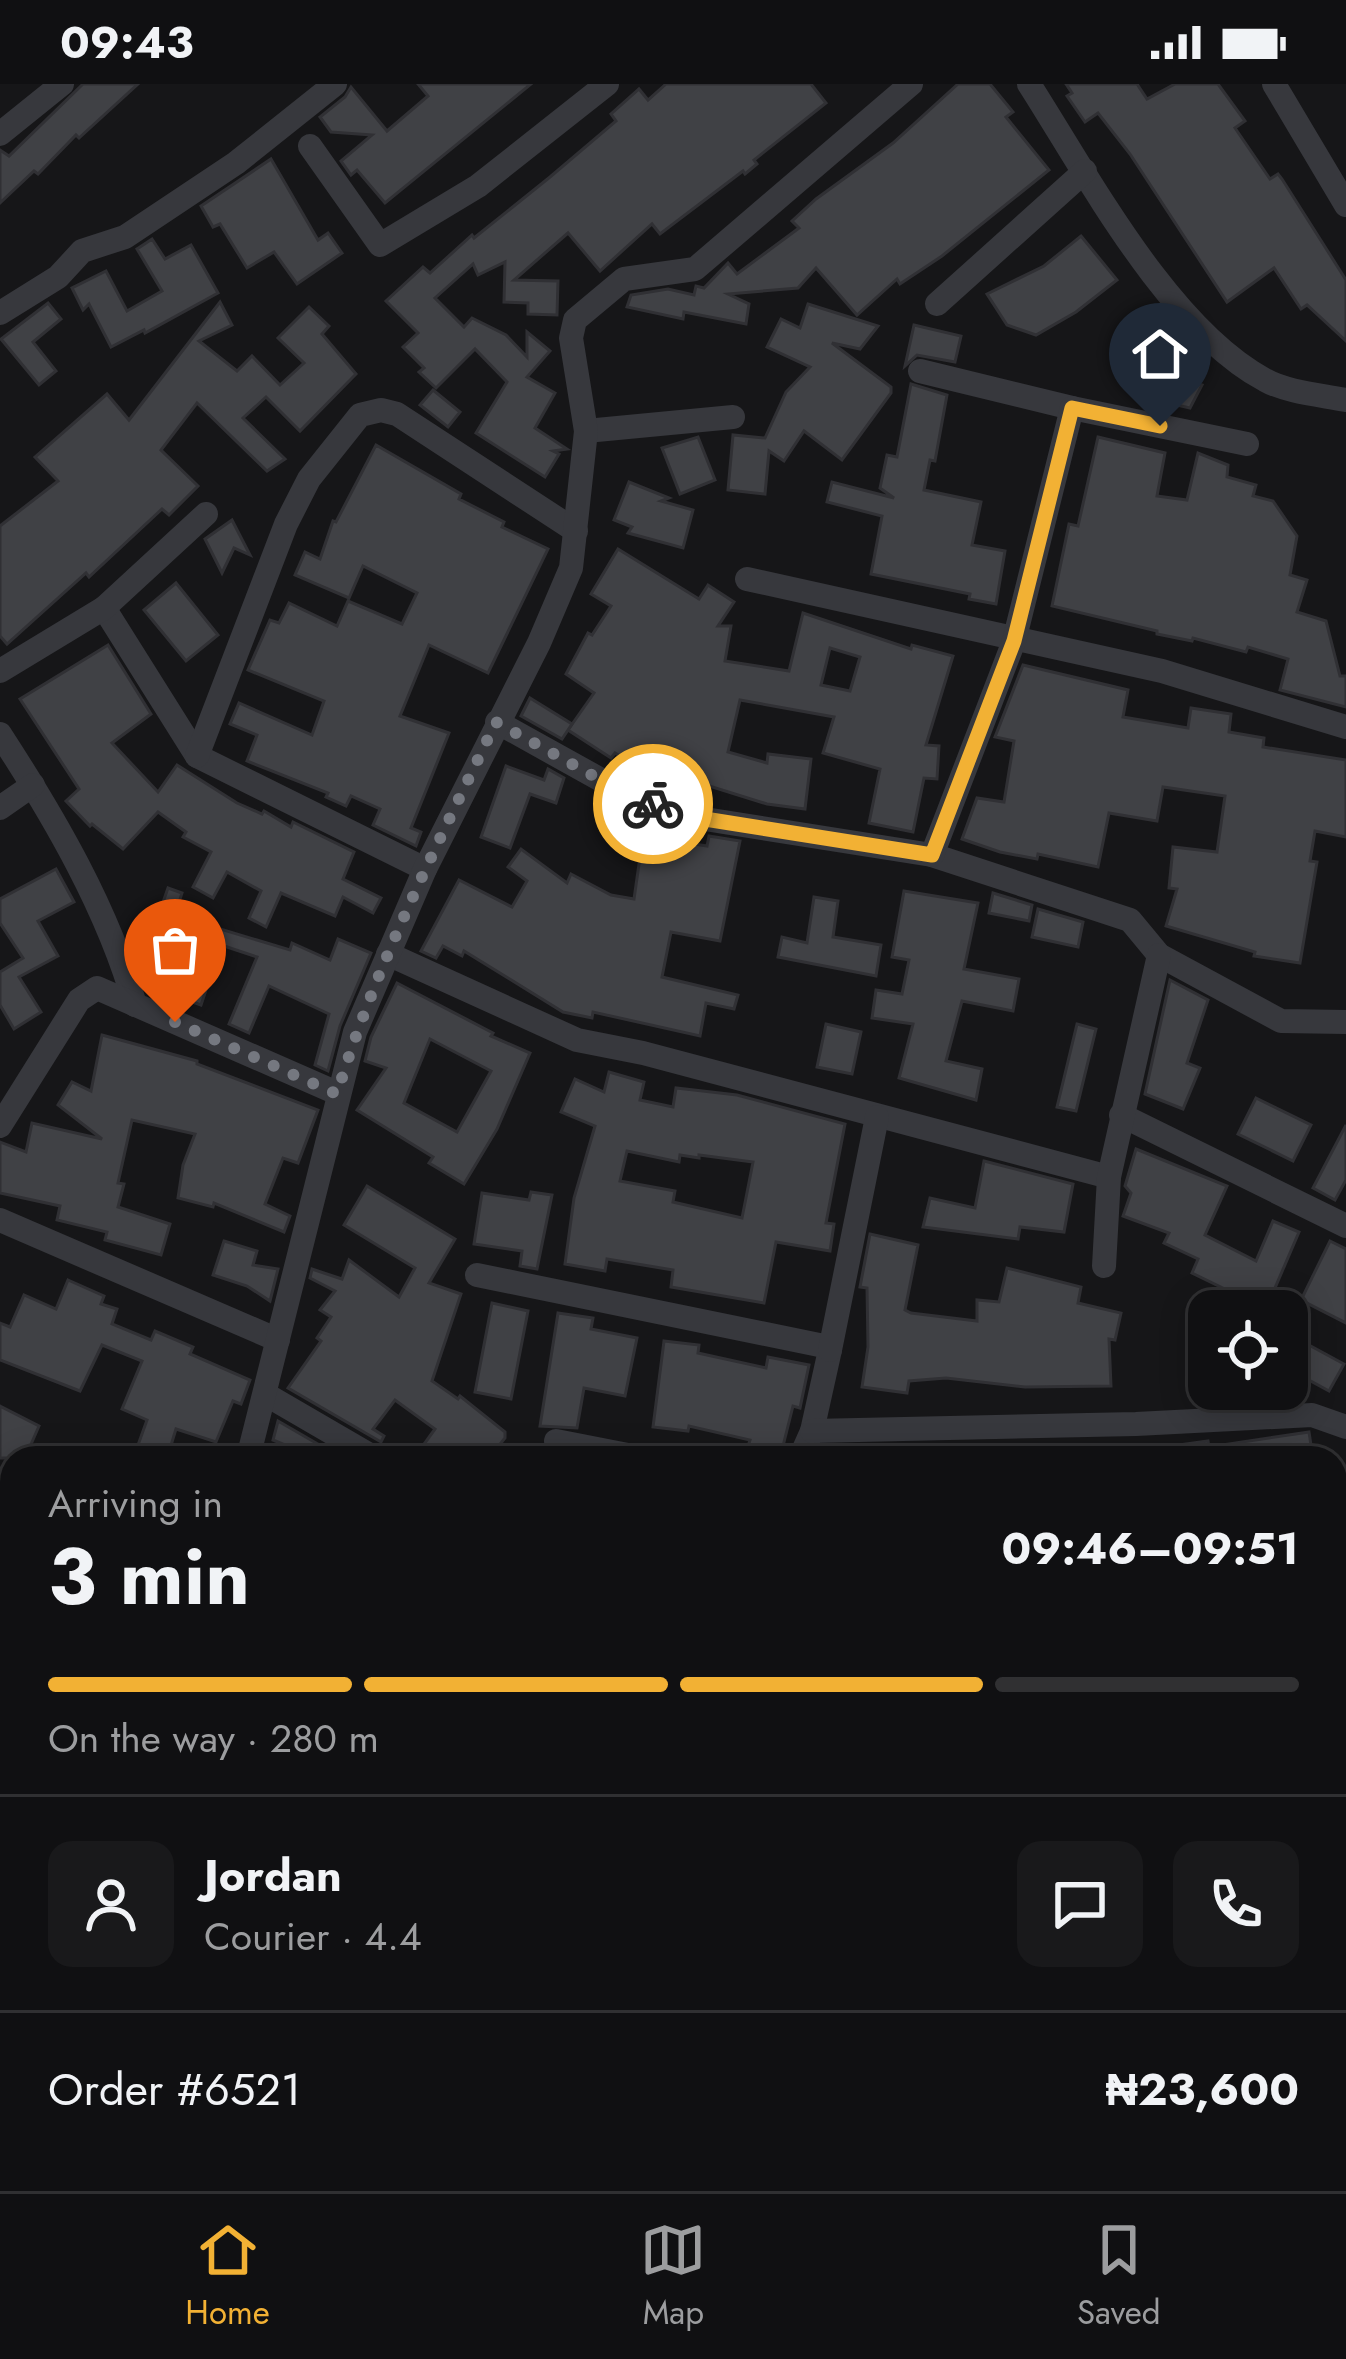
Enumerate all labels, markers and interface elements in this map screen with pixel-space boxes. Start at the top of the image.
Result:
text: 09:43 [60,10,194,75]
pin [1109,303,1211,426]
icon: home [1127,321,1193,387]
courier [593,744,713,864]
icon: bike [620,771,686,837]
pin [124,899,226,1022]
icon: bag [142,917,208,983]
map controls [1188,1290,1308,1410]
button: locate [1188,1290,1308,1410]
text: Arriving in [48,1475,223,1532]
text: 09:46–09:51 [1002,1516,1299,1581]
text: 3 min [48,1521,250,1633]
text: On the way · 280 m [48,1710,379,1767]
button: person [48,1841,174,1967]
button: chat [1017,1841,1143,1967]
button: phone [1173,1841,1299,1967]
text: Jordan [204,1843,342,1908]
text: Courier · 4.4 [204,1908,422,1965]
text: Order #6521 [48,2057,301,2122]
text: ₦23,600 [1105,2057,1299,2122]
tab: Home [185,2217,270,2336]
tab: Map [640,2217,706,2336]
tab: Saved [1077,2217,1161,2336]

